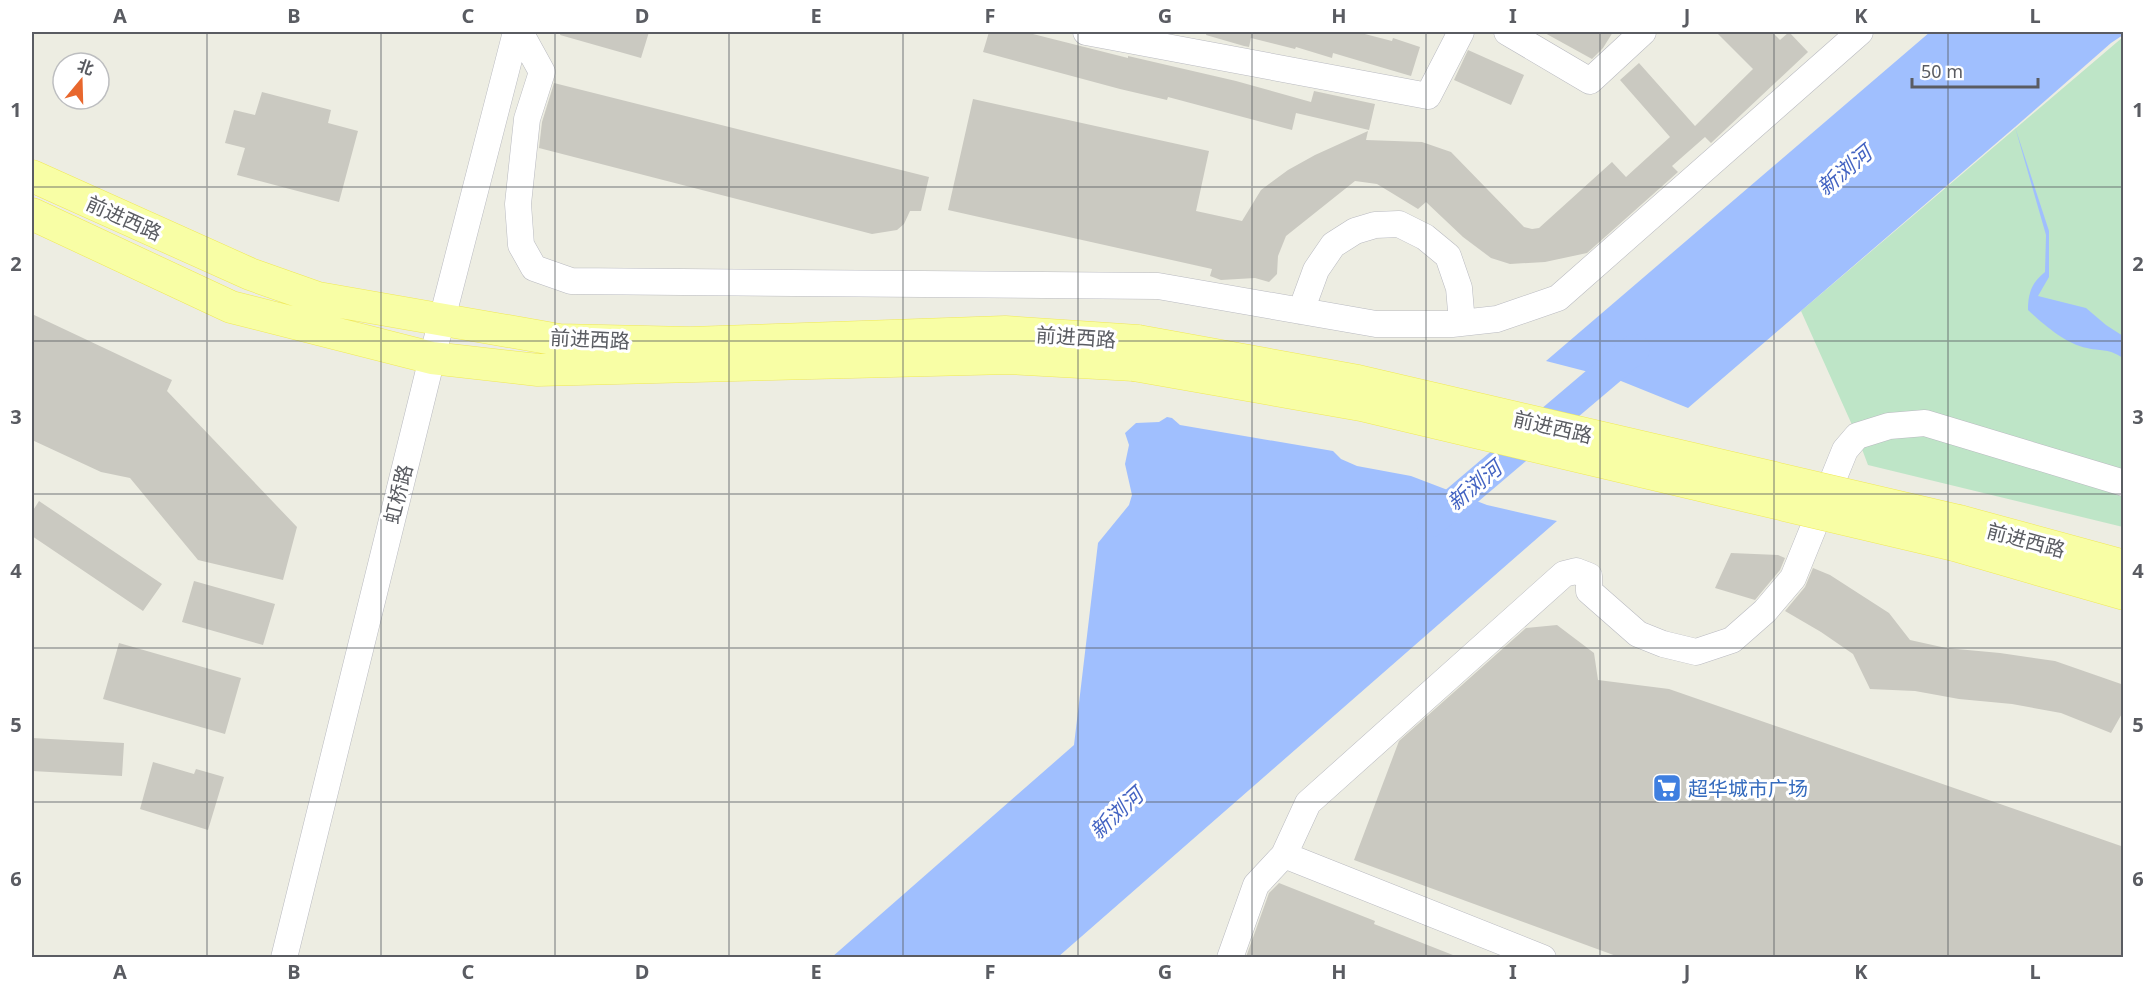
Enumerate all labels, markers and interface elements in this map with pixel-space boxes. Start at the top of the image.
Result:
text: A [113,2,127,29]
text: B [287,2,301,29]
text: C [462,2,475,29]
text: D [635,2,649,29]
text: E [810,2,822,29]
text: F [985,2,995,29]
text: G [1158,2,1172,29]
text: H [1331,2,1347,29]
text: I [1509,2,1517,29]
text: J [1682,2,1690,29]
text: K [1854,2,1868,29]
text: L [2029,2,2041,29]
north arrow [51,51,111,111]
scale bar [1912,51,2038,89]
text: 北 [75,54,97,80]
text: 50 m [1921,59,1963,83]
text: 1 [10,96,22,123]
text: 1 [2132,96,2144,123]
water label: 新浏河 [1811,136,1880,201]
street label: 前进西路 [82,189,166,247]
text: 2 [10,250,22,277]
text: 2 [2132,250,2144,277]
street label: 前进西路 [1035,321,1117,353]
street label: 前进西路 [549,323,631,355]
text: 3 [10,403,22,430]
text: 3 [2132,403,2144,430]
street label: 前进西路 [1511,405,1595,449]
water label: 新浏河 [1441,451,1510,516]
street label: 虹桥路 [378,462,418,526]
street label: 前进西路 [1984,517,2068,563]
text: 4 [10,557,22,584]
text: 4 [2132,557,2144,584]
text: 5 [10,711,22,738]
text: 5 [2132,711,2144,738]
supermarket icon: 超华城市广场 [1651,772,1683,804]
place label: 超华城市广场 [1688,775,1808,802]
water label: 新浏河 [1083,779,1152,845]
text: 6 [10,865,22,892]
text: 6 [2132,865,2144,892]
text: A [113,958,127,985]
text: B [287,958,301,985]
text: C [462,958,475,985]
text: D [635,958,649,985]
text: E [810,958,822,985]
text: F [985,958,995,985]
text: G [1158,958,1172,985]
text: H [1331,958,1347,985]
text: I [1509,958,1517,985]
text: J [1682,958,1690,985]
text: K [1854,958,1868,985]
text: L [2029,958,2041,985]

